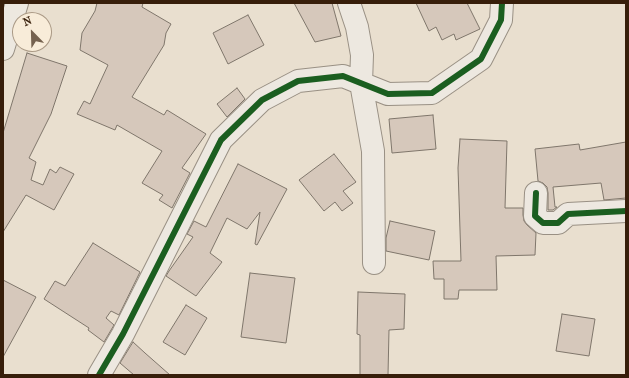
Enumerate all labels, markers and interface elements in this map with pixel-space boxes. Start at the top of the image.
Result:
north arrow [12,12,52,52]
text: N [21,14,34,29]

